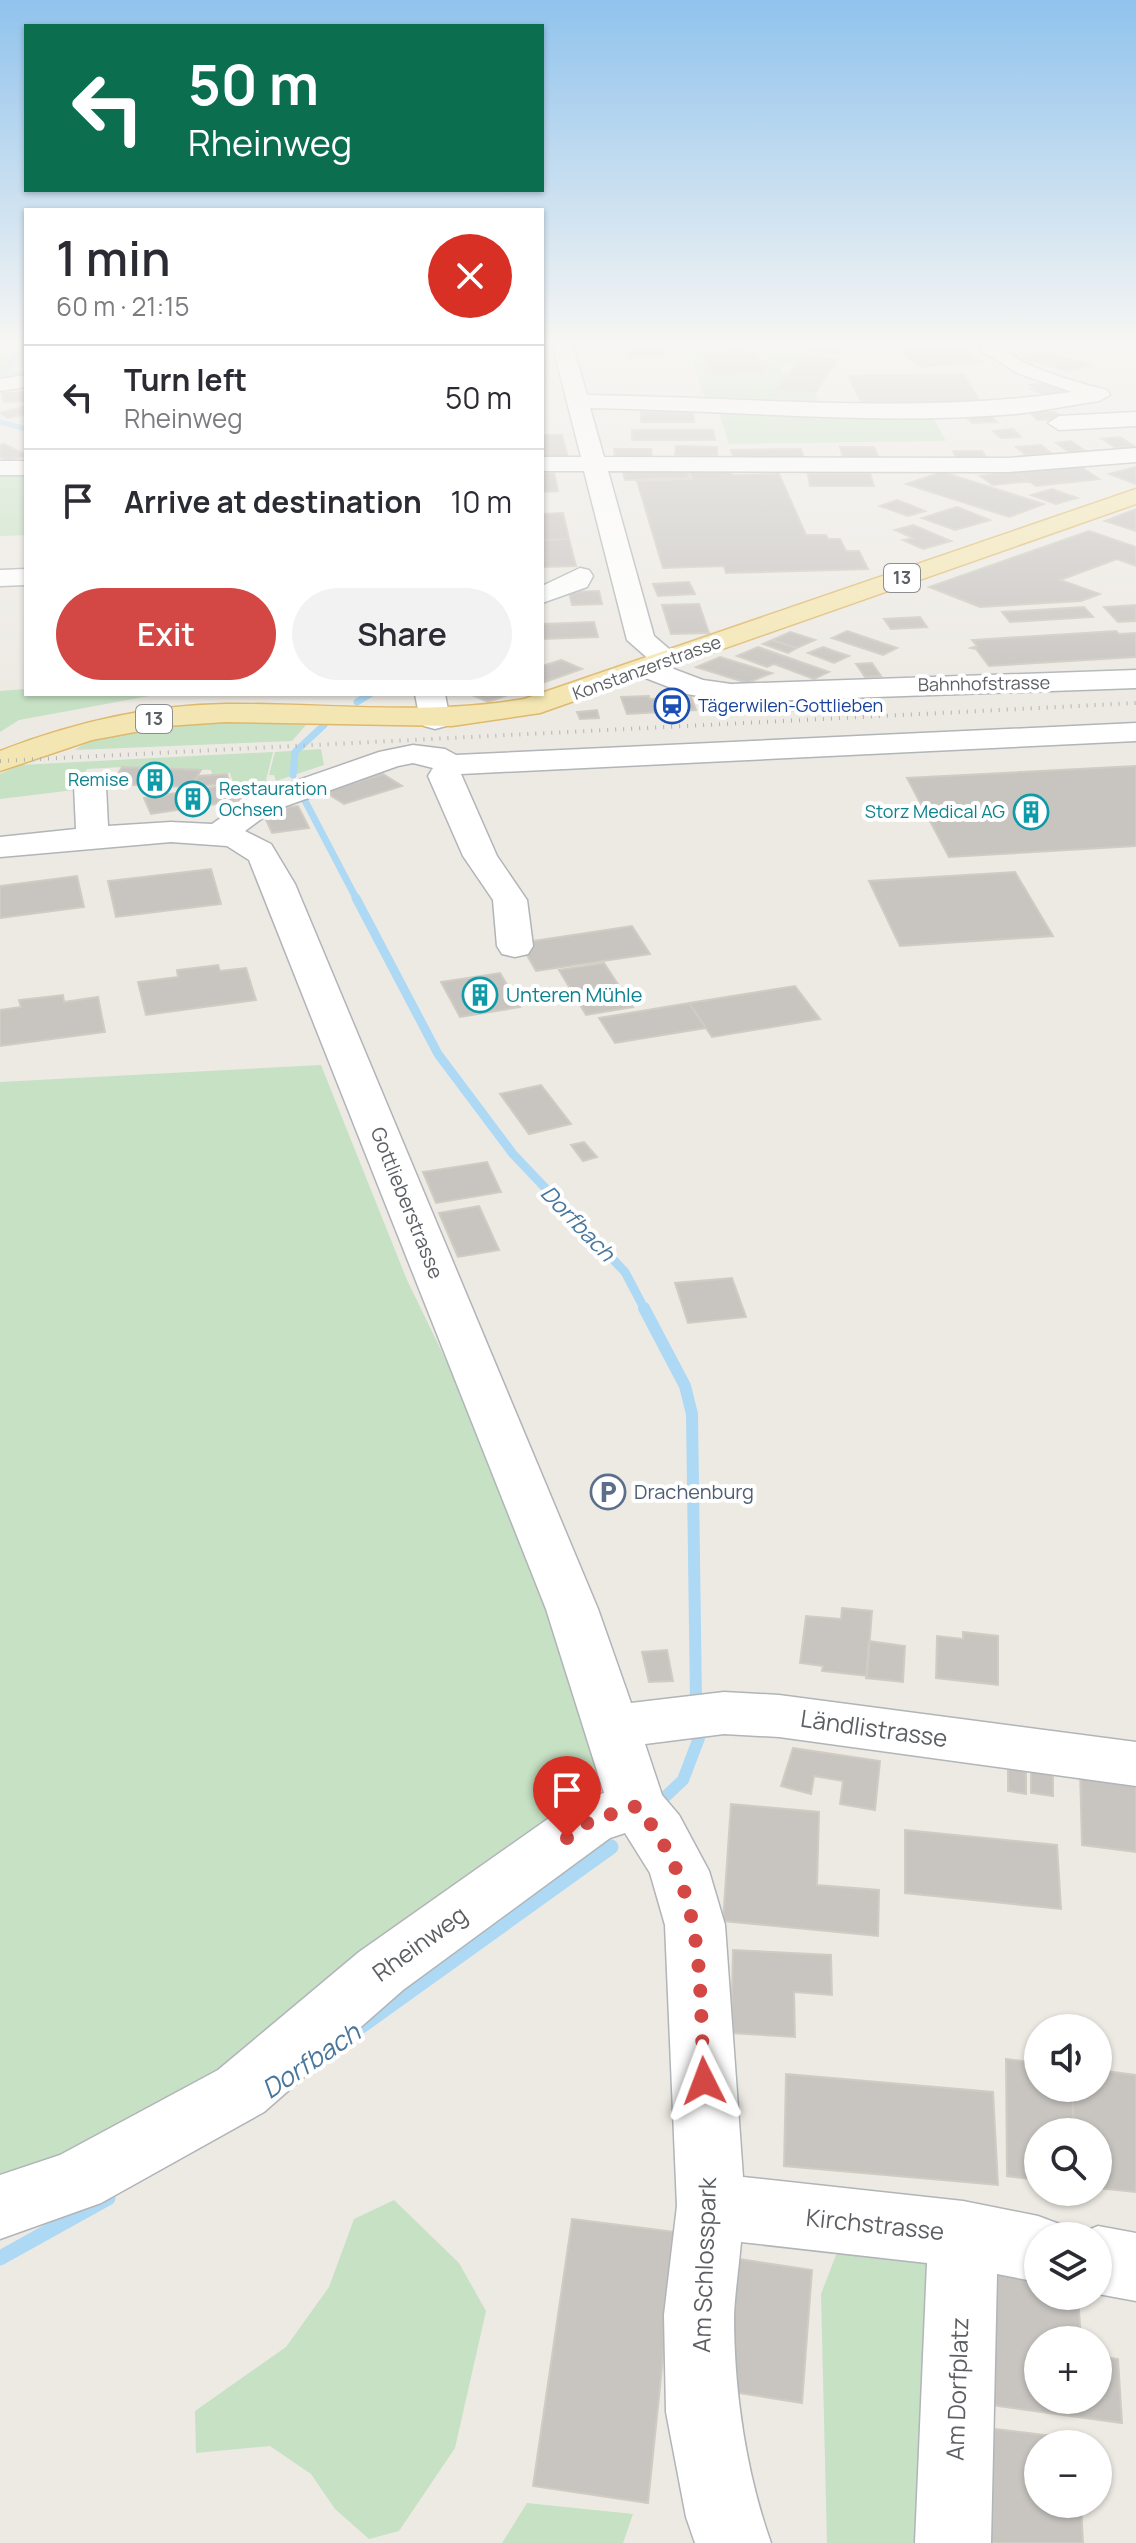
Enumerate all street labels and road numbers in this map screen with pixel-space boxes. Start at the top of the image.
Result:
road number: 13 [884,564,920,592]
street label: Konstanzerstrasse [569,629,724,705]
street label: Bahnhofstrasse [918,670,1050,696]
road number: 13 [136,705,172,733]
street label: Gottlieberstrasse [365,1123,450,1283]
street label: Ländlistrasse [799,1701,950,1754]
street label: Rheinweg [365,1897,473,1988]
street label: Am Schlosspark [684,2175,723,2353]
street label: Kirchstrasse [804,2200,946,2247]
street label: Am Dorfplatz [938,2317,975,2461]

